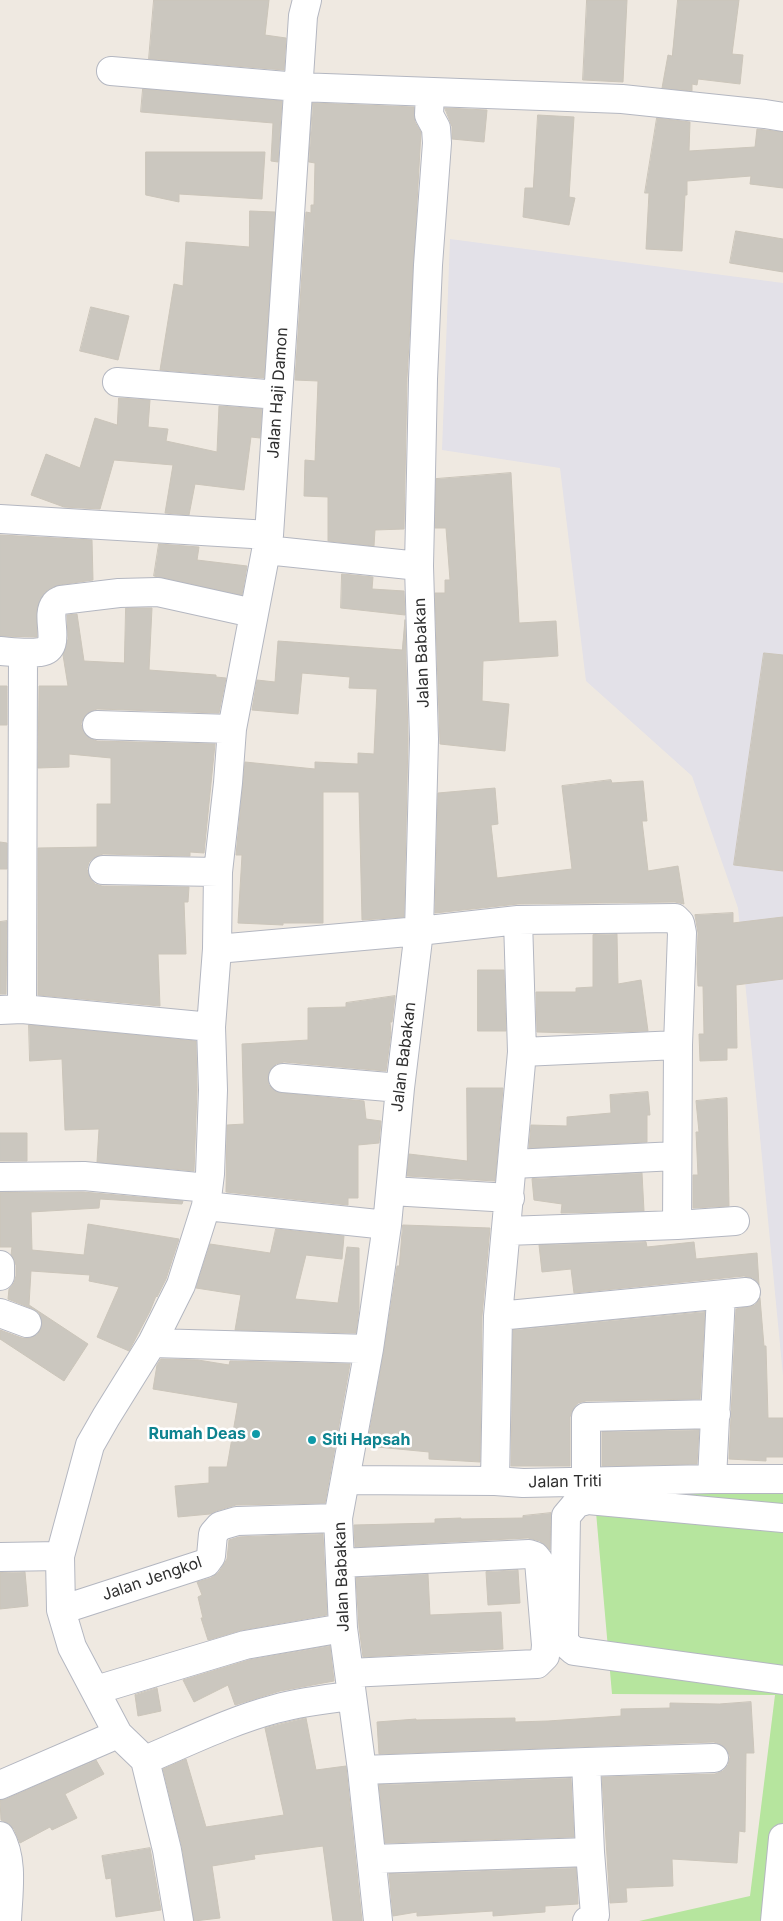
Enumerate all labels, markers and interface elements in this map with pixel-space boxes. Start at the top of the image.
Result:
street label: Jalan Haji Damon [264,327,292,459]
street label: Jalan Babakan [410,597,434,709]
street label: Jalan Babakan [388,1001,420,1113]
place label: Rumah Deas [148,1424,246,1444]
marker: Rumah Deas [250,1428,262,1440]
place label: Siti Hapsah [322,1430,410,1450]
marker: Siti Hapsah [306,1434,318,1446]
street label: Jalan Triti [528,1472,602,1492]
street label: Jalan Babakan [330,1521,354,1633]
street label: Jalan Jengkol [99,1553,205,1605]

